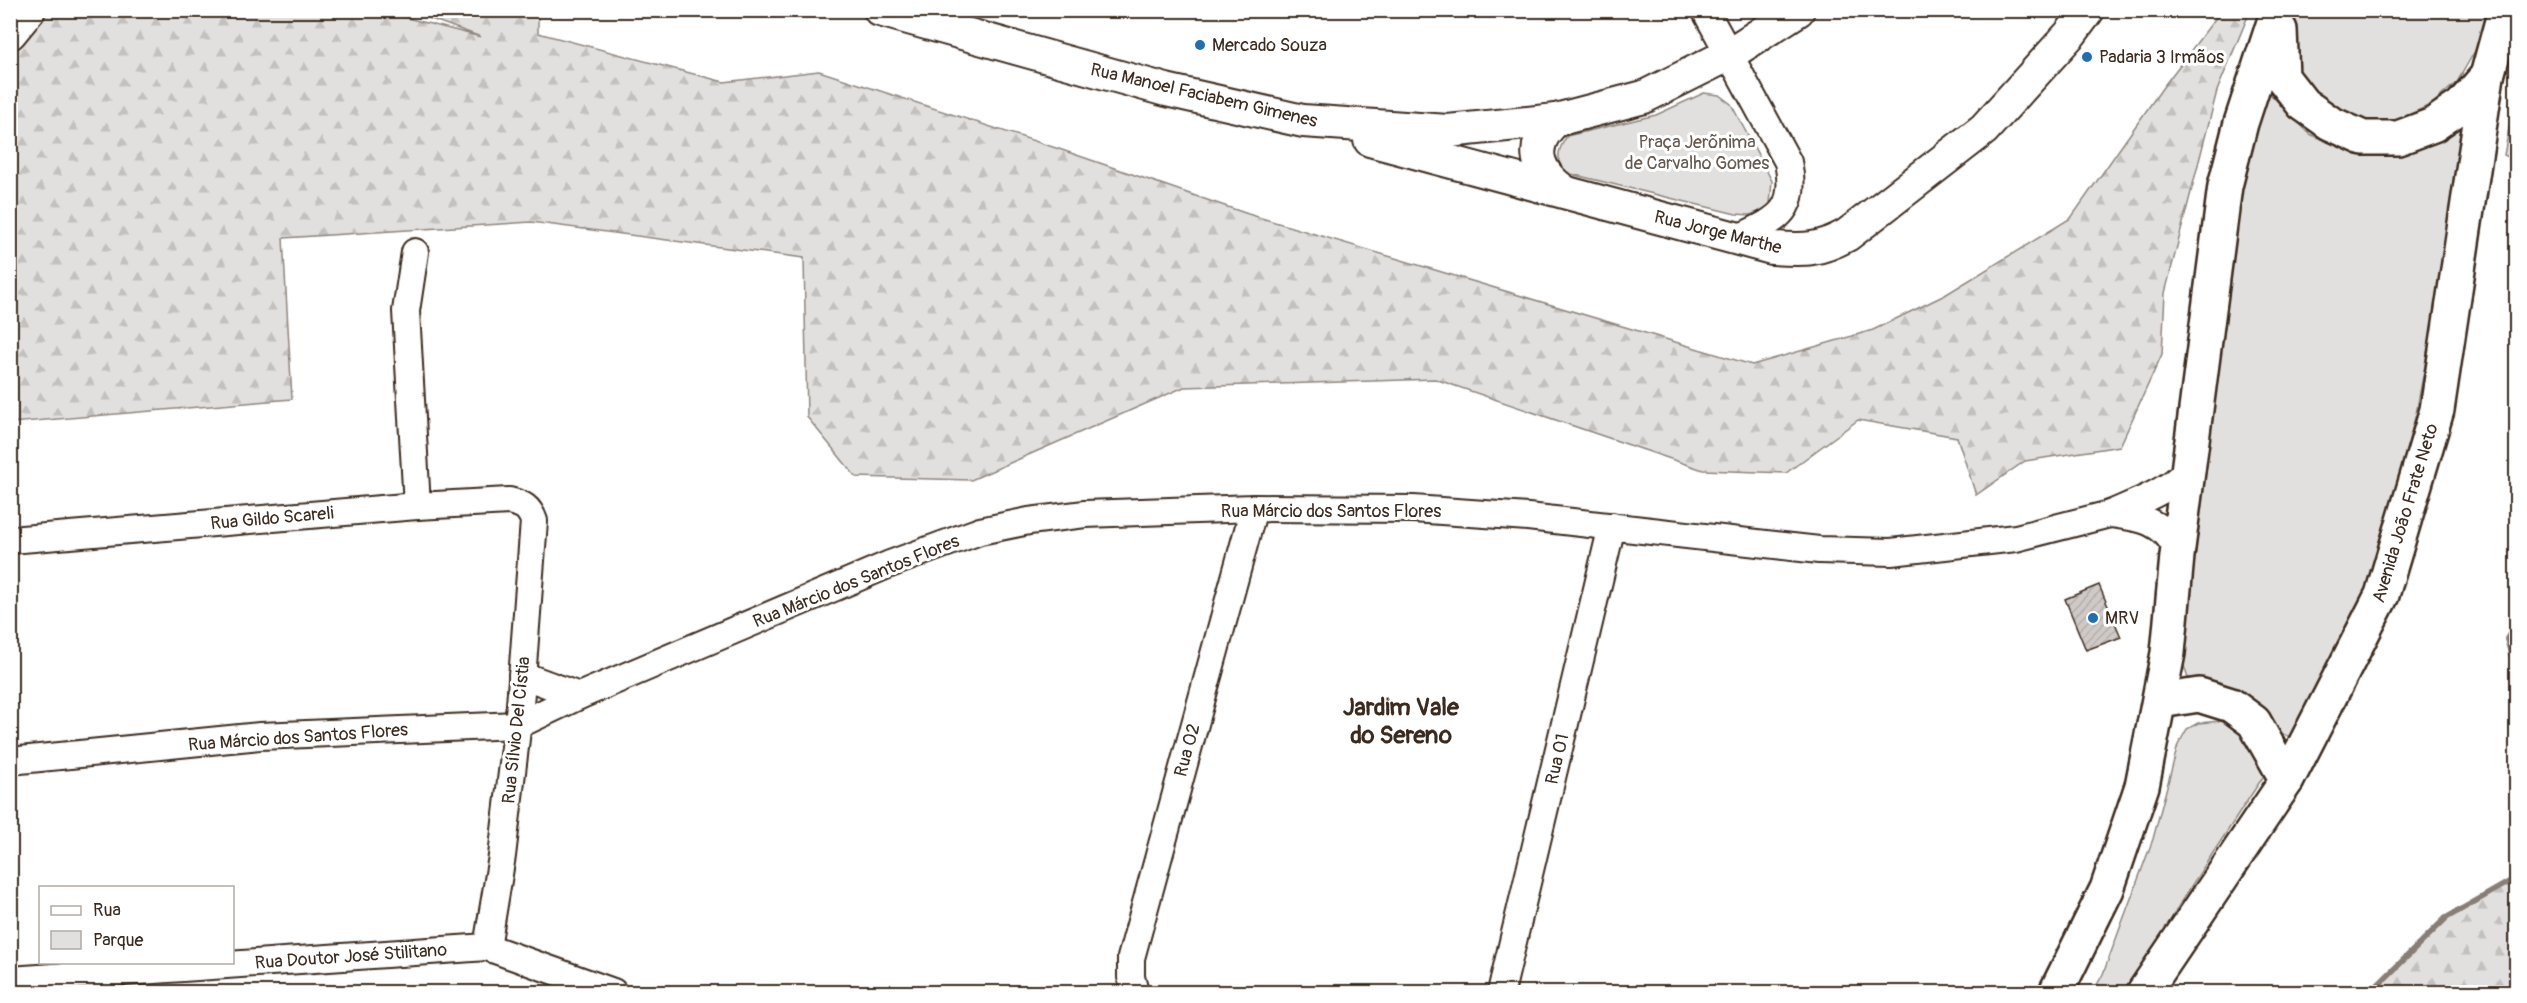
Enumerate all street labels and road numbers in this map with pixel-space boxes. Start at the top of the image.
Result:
street label: Rua Manoel Faciabem Gimenes [1088,58,1320,133]
street label: Rua Jorge Marthe [1652,206,1784,259]
street label: Avenida João Frate Neto [2367,421,2444,605]
street label: Rua Márcio dos Santos Flores [1221,500,1441,523]
street label: Rua Gildo Scareli [209,502,335,535]
street label: Rua Márcio dos Santos Flores [750,529,963,633]
street label: Rua Sílvio Del Cístia [497,655,536,805]
street label: Rua Márcio dos Santos Flores [187,718,409,757]
street label: Rua 02 [1169,721,1206,779]
street label: Rua 01 [1541,732,1574,787]
street label: Rua Doutor José Stilitano [254,938,448,975]

